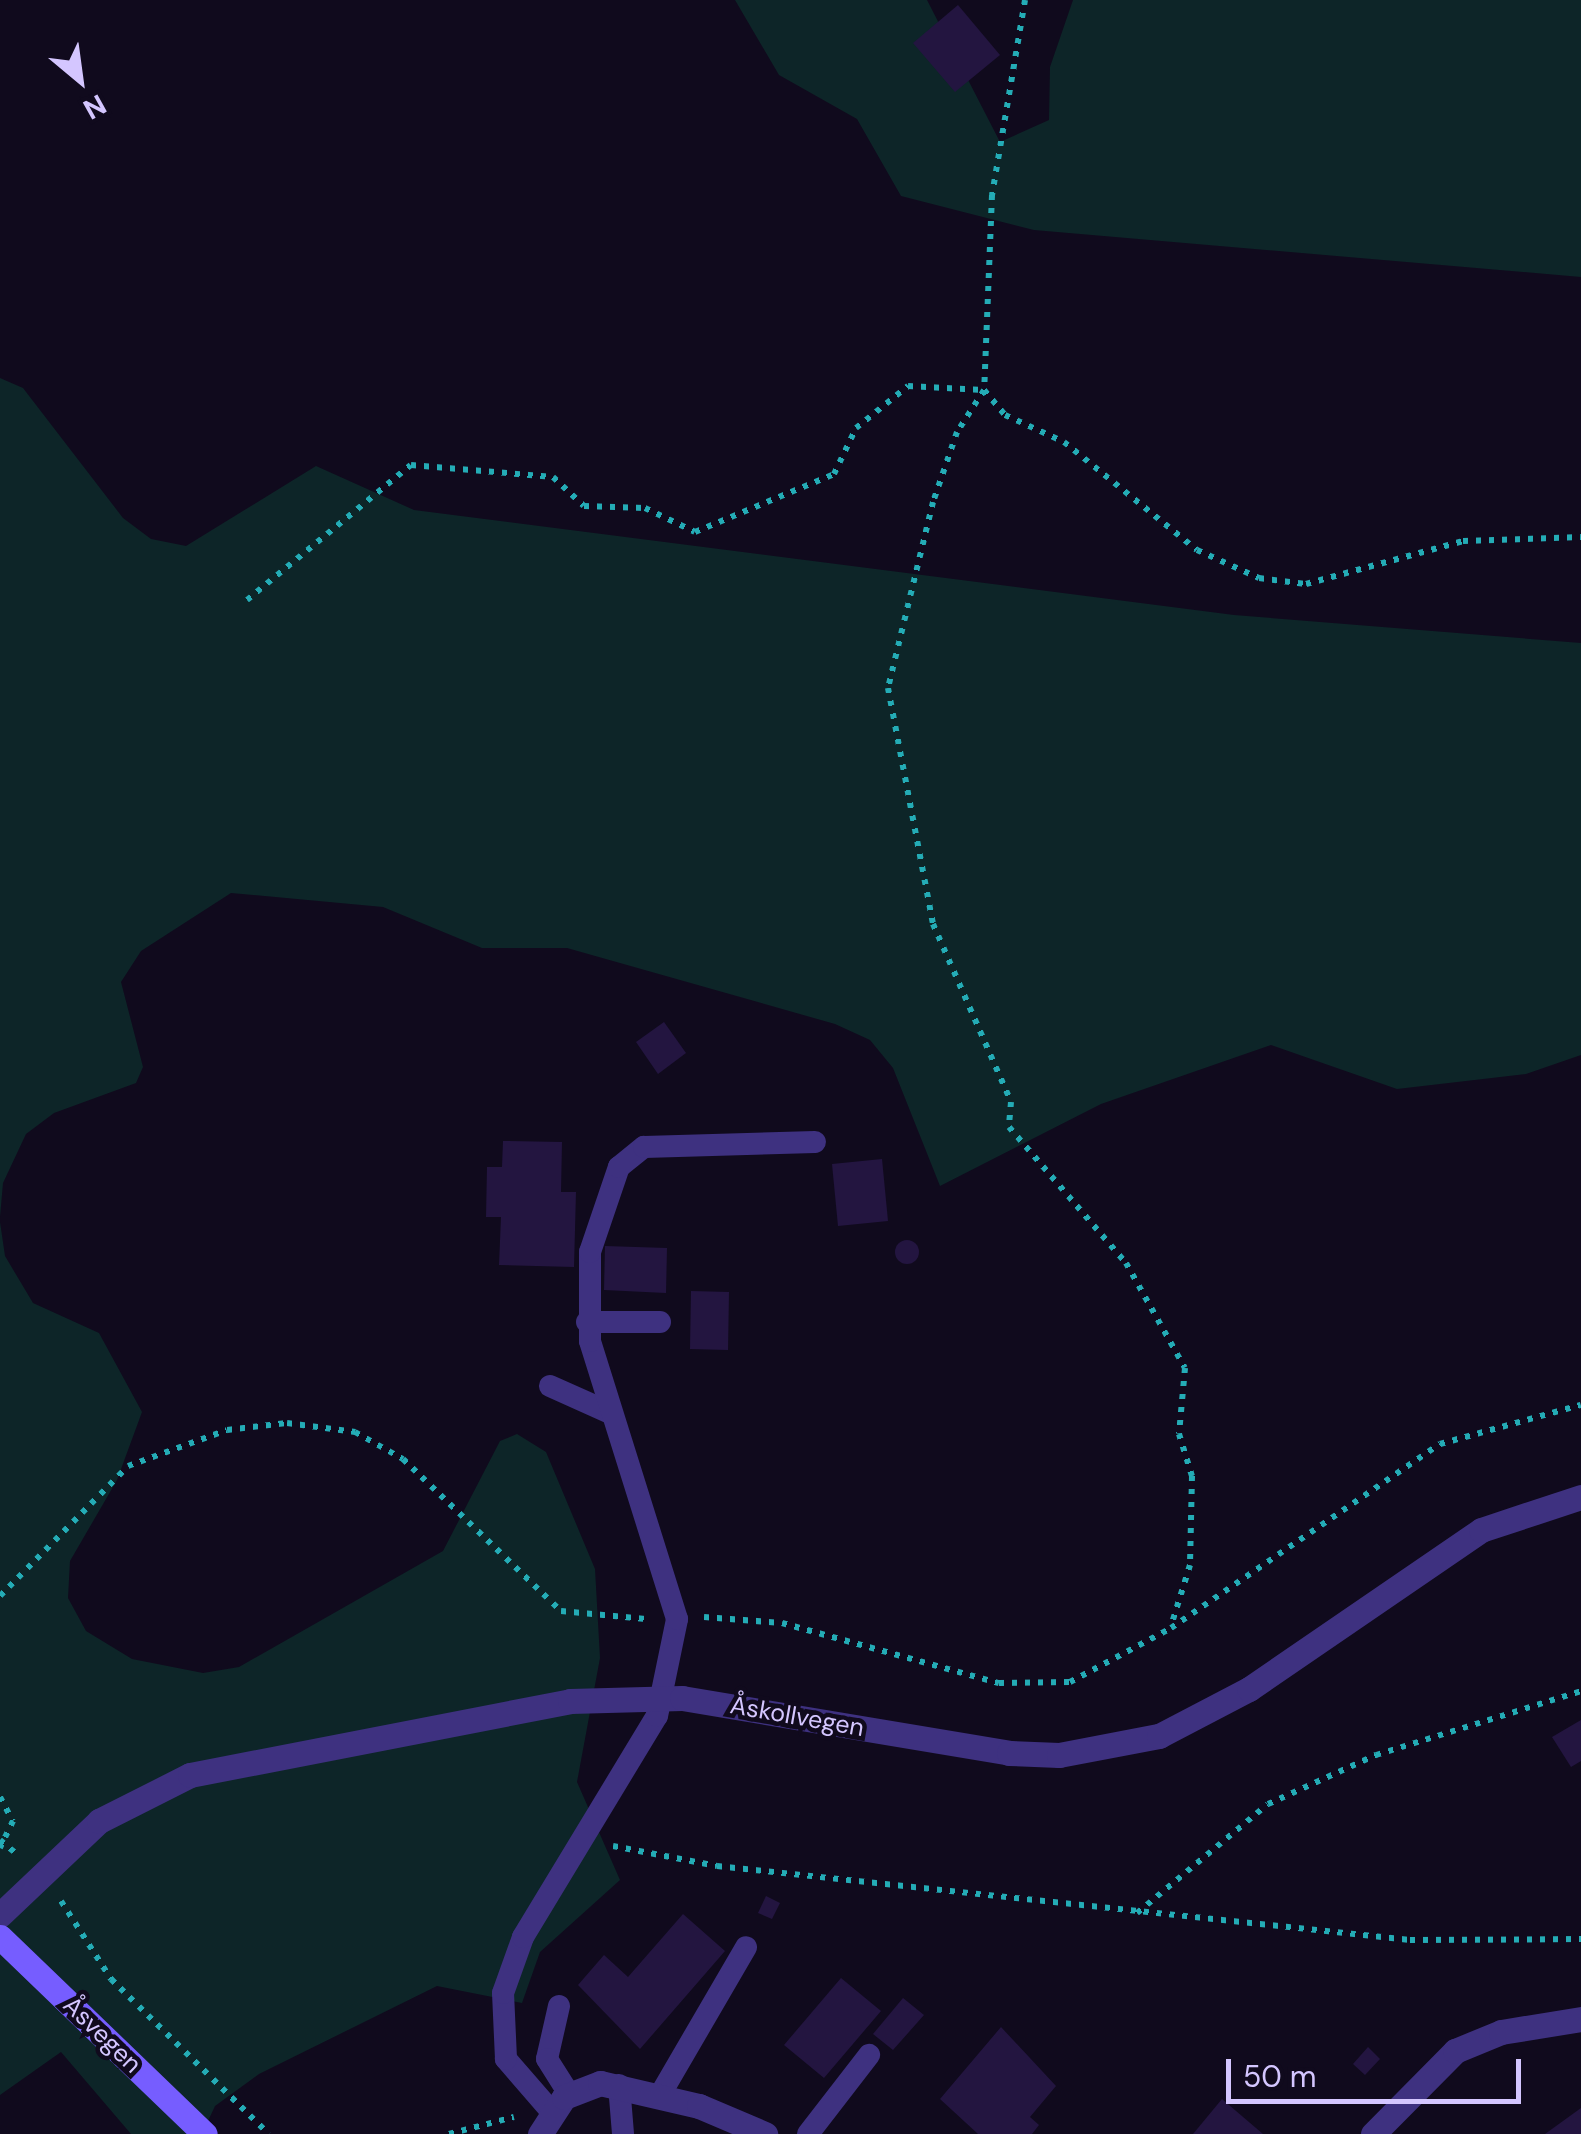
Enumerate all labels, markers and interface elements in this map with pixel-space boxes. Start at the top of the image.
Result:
north arrow [30,30,130,130]
text: N [77,86,113,128]
street label: Åskollvegen [728,1690,866,1744]
street label: Åsvegen [57,1990,147,2080]
scale bar [1231,2039,1526,2101]
text: 50 m [1243,2057,1317,2096]

